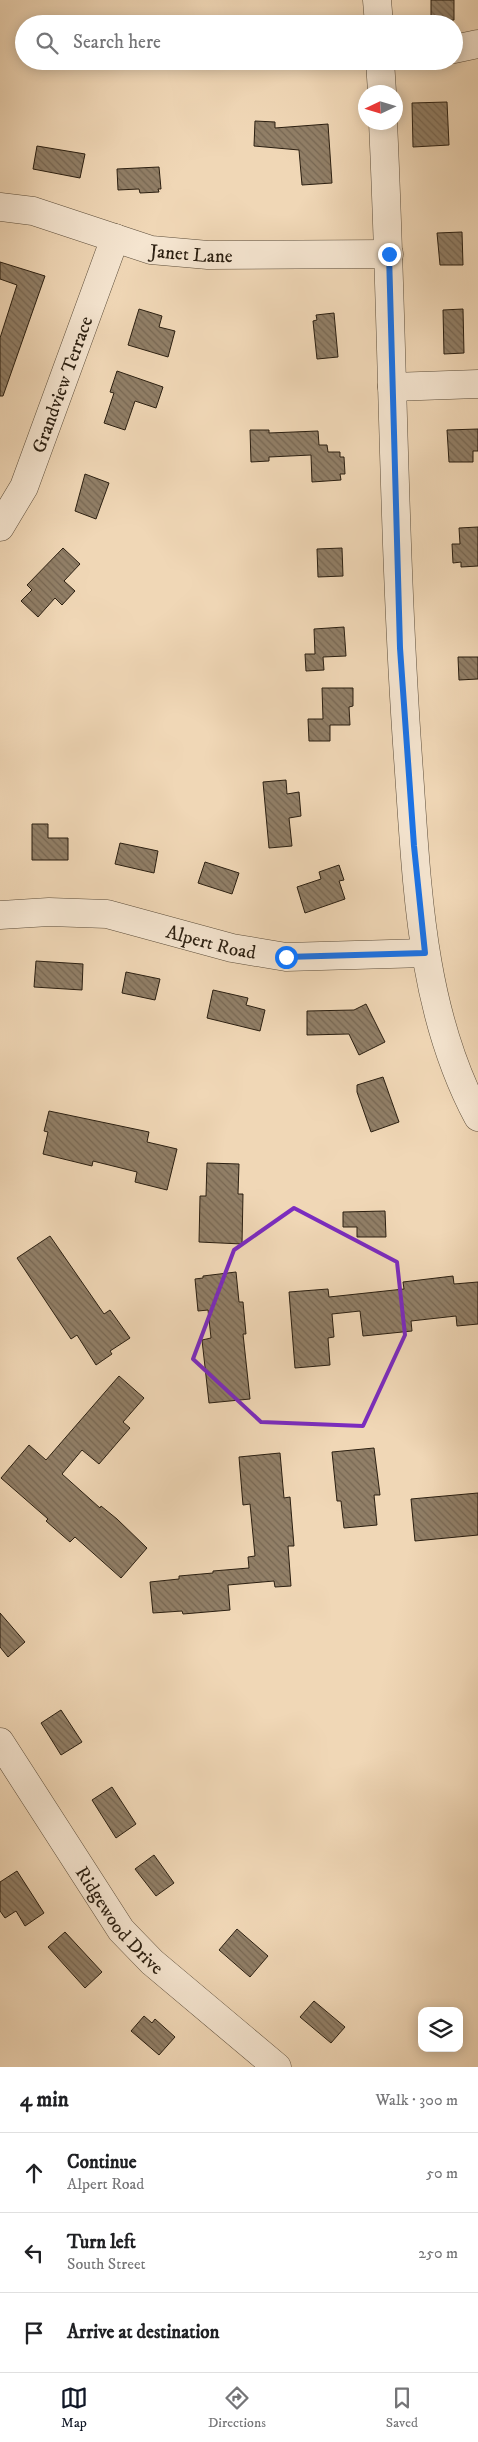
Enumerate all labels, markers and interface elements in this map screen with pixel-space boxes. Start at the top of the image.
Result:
search box [15,15,463,70]
icon: search [33,29,61,57]
text: Search here [73,31,161,54]
north arrow [358,85,403,130]
street label: Janet Lane [147,240,233,268]
route end [378,243,401,266]
street label: Grandview Terrace [27,313,98,456]
street label: Alpert Road [163,921,258,965]
route start [275,946,298,969]
street label: Ridgewood Drive [70,1862,168,1980]
map controls [418,2007,463,2052]
button: layers [418,2007,463,2052]
text: 4 min [20,2087,69,2113]
text: Walk · 300 m [375,2090,458,2110]
text: Continue [67,2151,137,2174]
icon: ahead [20,2159,48,2187]
text: 50 m [426,2163,458,2183]
text: Alpert Road [67,2174,144,2194]
text: Turn left [67,2231,136,2254]
icon: left [20,2239,48,2267]
text: 250 m [418,2243,458,2263]
text: South Street [67,2254,146,2274]
icon: arrive [20,2319,48,2347]
text: Arrive at destination [67,2321,219,2344]
tab: Map [60,2384,88,2432]
tab: Directions [208,2384,266,2432]
tab: Saved [386,2384,418,2432]

